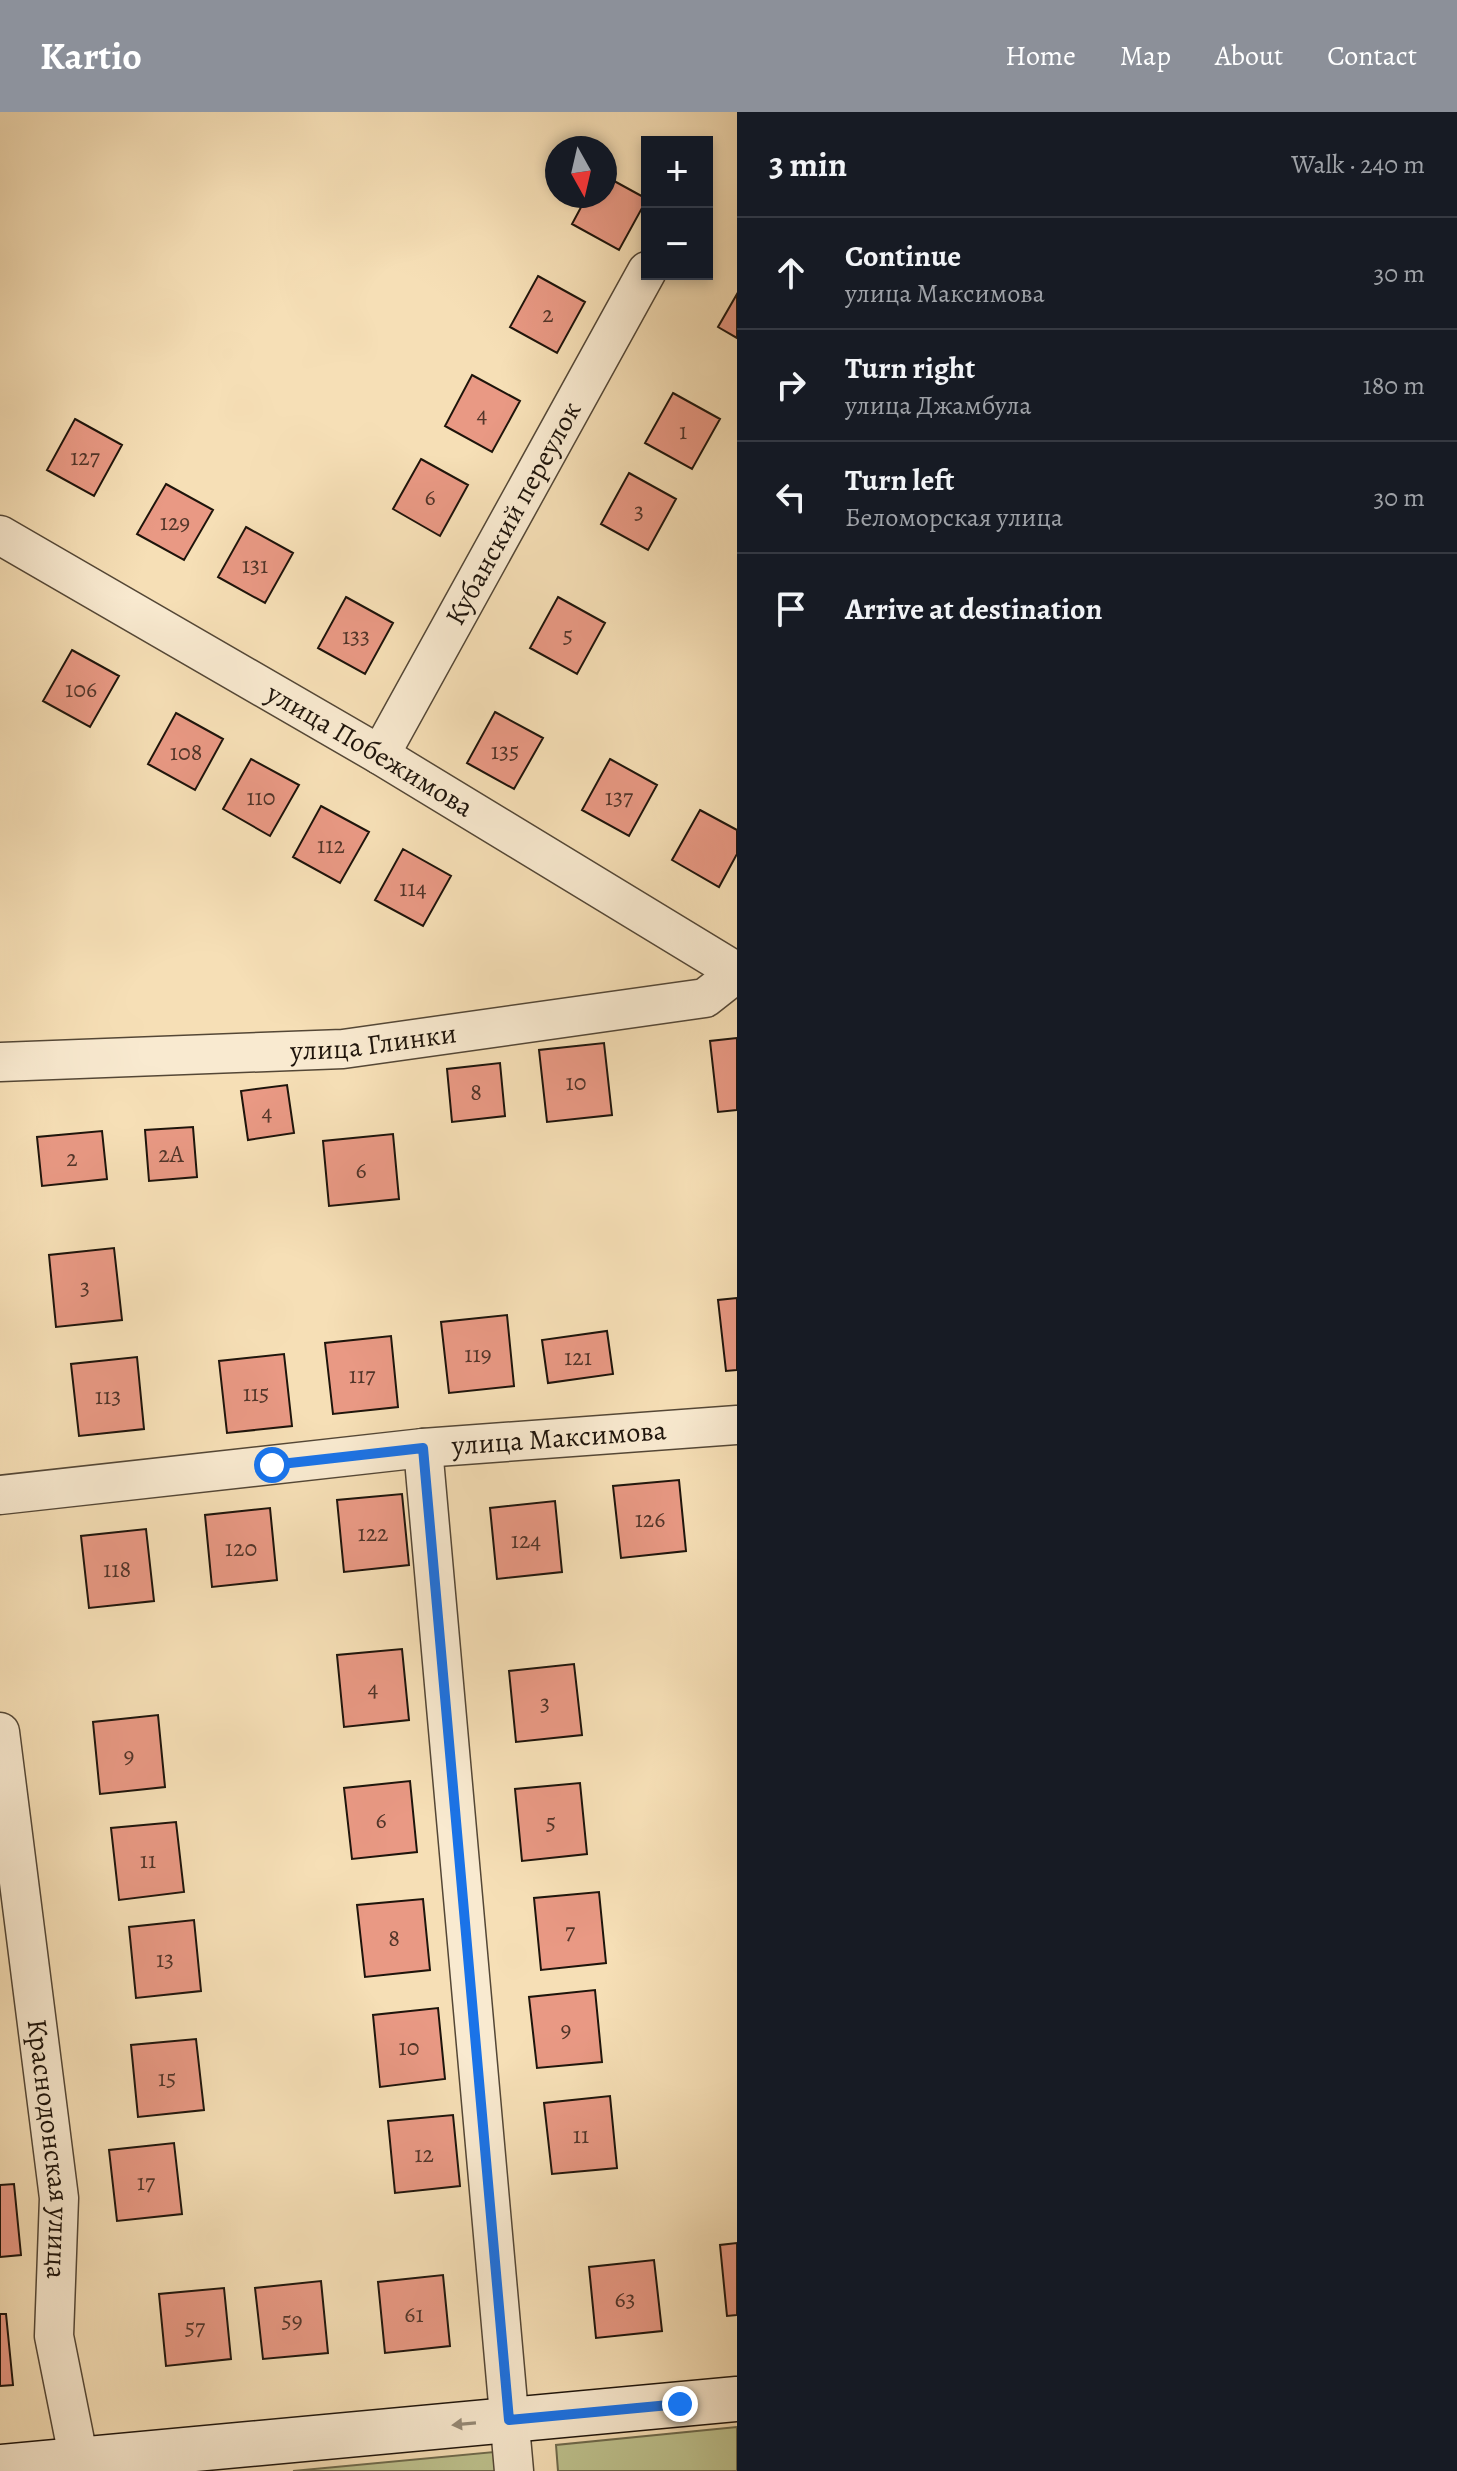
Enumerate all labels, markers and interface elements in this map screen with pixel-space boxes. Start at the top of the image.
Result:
text: Kartio [40,30,142,82]
text: Home [1005,37,1076,75]
text: Map [1120,37,1171,75]
text: About [1215,37,1283,75]
text: Contact [1327,37,1417,75]
north arrow [545,136,617,208]
map controls [641,136,713,280]
button: + [641,136,713,208]
text: 3 min [769,141,847,188]
text: Walk · 240 m [1291,147,1425,182]
button: − [641,208,713,280]
text: Continue [845,236,961,276]
icon: ahead [769,251,813,295]
text: 30 m [1374,256,1425,291]
text: улица Максимова [845,276,1045,311]
house number: 2 [542,298,554,330]
text: Turn right [845,348,975,388]
icon: right [769,363,813,407]
text: 180 m [1363,368,1425,403]
text: улица Джамбула [845,388,1032,423]
street label: Кубанский переулок [436,395,590,632]
house number: 4 [477,398,488,430]
house number: 1 [679,415,687,447]
house number: 127 [70,441,101,473]
text: Turn left [845,460,954,500]
icon: left [769,475,813,519]
text: 30 m [1374,480,1425,515]
house number: 6 [424,481,436,513]
house number: 3 [634,495,644,527]
text: Беломорская улица [845,500,1063,535]
house number: 129 [160,506,190,538]
house number: 131 [242,549,268,581]
icon: arrive [769,587,813,631]
text: Arrive at destination [845,589,1102,629]
house number: 5 [563,619,573,651]
house number: 133 [342,620,370,652]
house number: 106 [65,673,97,705]
street label: улица Побежимова [259,674,481,826]
house number: 135 [491,735,519,767]
house number: 108 [170,736,202,768]
house number: 110 [246,781,276,813]
house number: 137 [605,781,634,813]
house number: 112 [317,829,345,861]
house number: 114 [399,872,427,904]
street label: улица Глинки [289,1014,459,1070]
house number: 10 [566,1066,587,1098]
house number: 8 [470,1076,482,1108]
house number: 4 [262,1096,273,1128]
house number: 2А [158,1138,185,1170]
house number: 2 [66,1142,78,1174]
house number: 6 [355,1154,367,1186]
house number: 3 [80,1271,90,1303]
house number: 119 [464,1338,492,1370]
house number: 121 [564,1341,592,1373]
house number: 117 [349,1359,376,1391]
house number: 115 [243,1377,269,1409]
house number: 113 [95,1380,121,1412]
street label: улица Максимова [449,1411,668,1465]
route start [254,1447,290,1483]
house number: 126 [635,1503,665,1535]
house number: 122 [357,1517,389,1549]
house number: 124 [511,1524,541,1556]
house number: 120 [225,1532,257,1564]
house number: 118 [103,1553,131,1585]
house number: 4 [368,1672,379,1704]
house number: 3 [540,1687,550,1719]
house number: 9 [124,1739,134,1771]
house number: 6 [375,1804,387,1836]
house number: 5 [546,1806,556,1838]
house number: 11 [140,1844,156,1876]
house number: 7 [565,1915,576,1947]
house number: 8 [388,1922,400,1954]
house number: 13 [156,1943,174,1975]
house number: 9 [561,2013,571,2045]
street label: Краснодонская улица [17,2017,78,2280]
house number: 10 [399,2031,420,2063]
house number: 15 [158,2062,176,2094]
house number: 11 [573,2119,589,2151]
house number: 12 [414,2138,434,2170]
house number: 17 [137,2166,156,2198]
house number: 63 [614,2283,636,2315]
house number: 61 [404,2298,424,2330]
house number: 59 [281,2304,303,2336]
house number: 57 [185,2311,206,2343]
route end [662,2386,698,2422]
one-way arrow [451,2418,476,2431]

